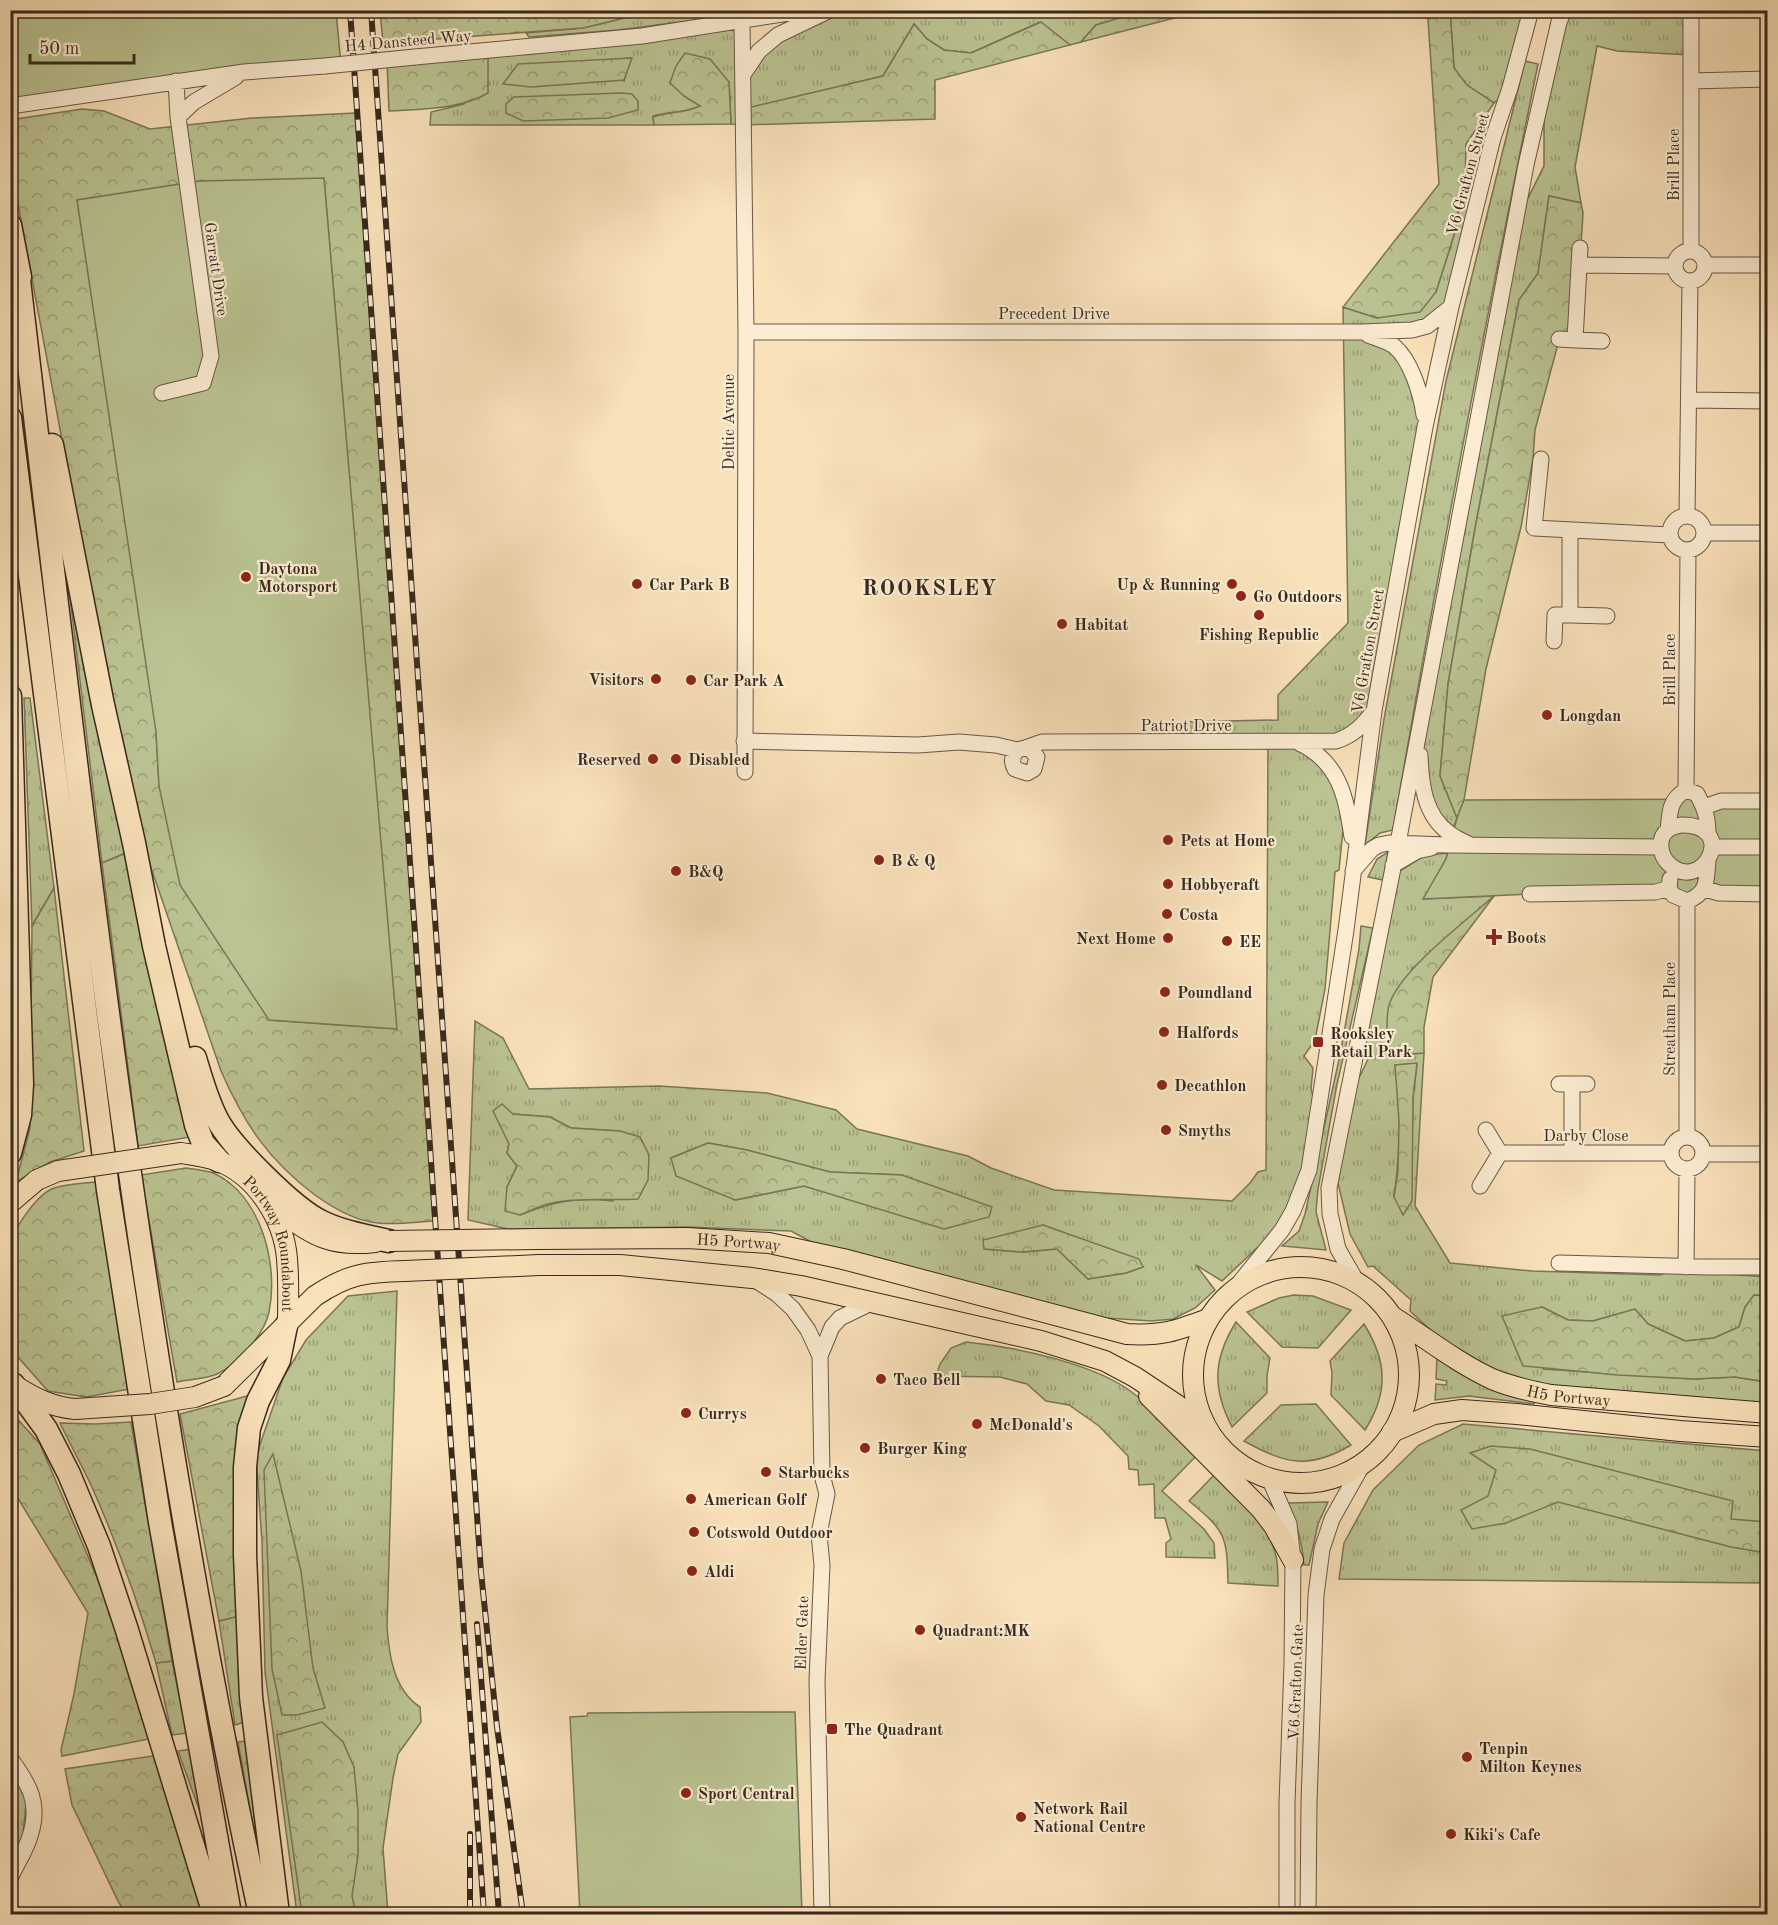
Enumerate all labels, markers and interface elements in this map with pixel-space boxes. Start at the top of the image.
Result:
scale bar [30,27,134,65]
street label: H4 Dansteed Way [344,28,473,56]
text: 50 m [39,40,79,58]
street label: V6 Grafton Street [1445,111,1493,238]
street label: Brill Place [1667,129,1683,201]
street label: Garratt Drive [201,221,230,317]
street label: Precedent Drive [998,307,1110,323]
street label: Deltic Avenue [722,374,738,470]
place label: Daytona Motorsport [258,562,338,596]
marker: Daytona Motorsport [239,570,253,584]
marker: Car Park B [630,577,644,591]
marker: Up & Running [1225,577,1239,591]
place label: Car Park B [649,578,730,594]
district label: ROOKSLEY [862,578,998,600]
place label: Up & Running [1116,578,1220,594]
street label: V6 Grafton Street [1350,587,1388,715]
marker: Go Outdoors [1234,589,1248,603]
place label: Go Outdoors [1253,590,1342,606]
marker: Fishing Republic [1252,608,1266,622]
marker: Habitat [1055,617,1069,631]
place label: Habitat [1074,618,1128,634]
place label: Fishing Republic [1199,628,1319,644]
street label: Brill Place [1663,634,1679,706]
marker: Visitors [649,672,663,686]
place label: Visitors [589,673,644,689]
marker: Car Park A [684,673,698,687]
place label: Car Park A [703,674,784,690]
marker: Longdan [1540,708,1554,722]
place label: Longdan [1559,709,1621,725]
street label: Patriot Drive [1140,719,1232,735]
marker: Reserved [646,752,660,766]
marker: Disabled [669,752,683,766]
place label: Reserved [577,753,641,769]
place label: Disabled [688,753,750,769]
marker: Pets at Home [1161,833,1175,847]
place label: Pets at Home [1180,834,1275,850]
marker: B & Q [872,853,886,867]
place label: B & Q [891,854,935,870]
marker: B&Q [669,864,683,878]
place label: B&Q [688,865,723,881]
marker: Hobbycraft [1161,877,1175,891]
place label: Hobbycraft [1180,878,1260,894]
marker: Costa [1160,907,1174,921]
place label: Costa [1179,908,1218,924]
marker: Boots [1487,930,1501,944]
marker: Next Home [1161,931,1175,945]
place label: Boots [1506,931,1546,947]
place label: Next Home [1076,932,1156,948]
marker: EE [1220,934,1234,948]
place label: EE [1239,935,1261,951]
street label: Streatham Place [1663,962,1679,1076]
marker: Poundland [1158,985,1172,999]
place label: Poundland [1177,986,1253,1002]
marker: Halfords [1157,1025,1171,1039]
place label: Halfords [1176,1026,1238,1042]
place label: Rooksley Retail Park [1330,1027,1412,1061]
marker: Rooksley Retail Park [1311,1035,1325,1049]
marker: Decathlon [1155,1078,1169,1092]
place label: Decathlon [1174,1079,1247,1095]
marker: Smyths [1159,1123,1173,1137]
place label: Smyths [1178,1124,1231,1140]
street label: Darby Close [1543,1129,1629,1145]
street label: Portway Roundabout [239,1174,294,1313]
street label: H5 Portway [696,1233,783,1255]
marker: Taco Bell [874,1372,888,1386]
place label: Taco Bell [893,1373,961,1389]
street label: H5 Portway [1525,1384,1612,1410]
marker: Currys [679,1406,693,1420]
place label: Currys [698,1407,747,1423]
marker: McDonald's [970,1417,984,1431]
place label: McDonald's [989,1418,1073,1434]
marker: Burger King [858,1441,872,1455]
place label: Burger King [877,1442,967,1458]
marker: Starbucks [759,1465,773,1479]
place label: Starbucks [778,1466,850,1482]
marker: American Golf [684,1492,698,1506]
place label: American Golf [703,1493,808,1509]
marker: Cotswold Outdoor [687,1525,701,1539]
place label: Cotswold Outdoor [706,1526,833,1542]
marker: Aldi [685,1564,699,1578]
place label: Aldi [704,1565,735,1581]
street label: Elder Gate [794,1596,812,1671]
marker: Quadrant:MK [913,1623,927,1637]
place label: Quadrant:MK [932,1624,1030,1640]
street label: V6 Grafton Gate [1287,1624,1307,1741]
marker: The Quadrant [825,1722,839,1736]
place label: The Quadrant [844,1723,943,1739]
place label: Tenpin Milton Keynes [1479,1742,1582,1776]
marker: Tenpin Milton Keynes [1460,1750,1474,1764]
marker: Sport Central [679,1786,693,1800]
place label: Sport Central [698,1787,795,1803]
place label: Network Rail National Centre [1033,1802,1146,1836]
marker: Network Rail National Centre [1014,1810,1028,1824]
marker: Kiki's Cafe [1444,1827,1458,1841]
place label: Kiki's Cafe [1463,1828,1541,1844]

